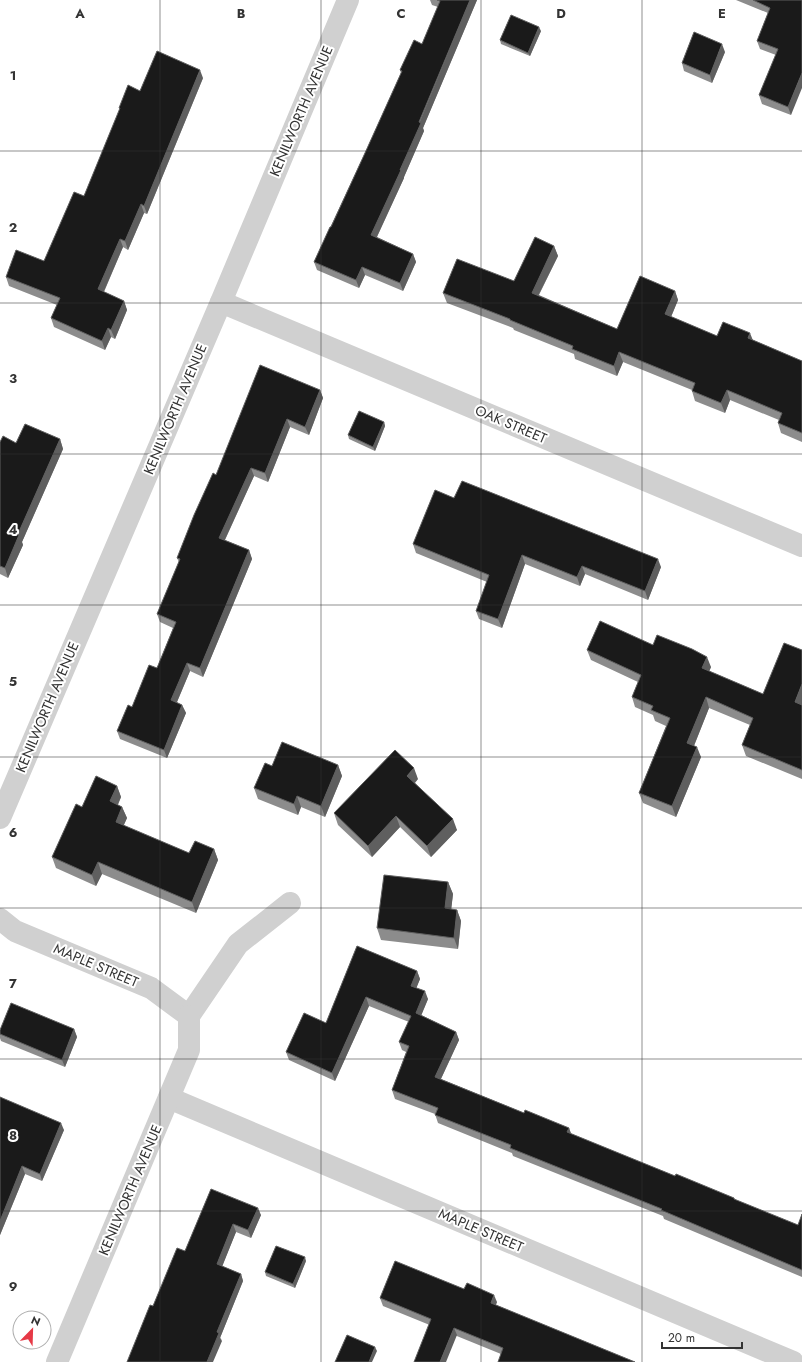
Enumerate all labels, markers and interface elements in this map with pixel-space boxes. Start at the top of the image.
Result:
text: A [74,4,85,23]
text: B [237,4,246,23]
text: C [396,4,406,23]
text: D [556,4,566,23]
text: E [718,4,726,23]
street label: KENILWORTH AVENUE [264,43,338,179]
text: 1 [10,66,16,85]
text: 2 [9,218,17,237]
street label: KENILWORTH AVENUE [138,341,212,477]
text: 3 [9,369,17,388]
street label: OAK STREET [472,400,550,448]
text: 4 [8,520,18,539]
street label: KENILWORTH AVENUE [10,639,84,775]
text: 5 [9,672,17,691]
text: 6 [9,823,18,842]
street label: MAPLE STREET [50,938,142,992]
text: 7 [9,974,17,993]
street label: KENILWORTH AVENUE [93,1122,167,1258]
text: 8 [9,1126,17,1145]
street label: MAPLE STREET [435,1203,527,1257]
text: 9 [9,1277,18,1296]
north arrow [12,1310,52,1350]
text: N [29,1312,43,1330]
scale bar [662,1324,742,1350]
text: 20 m [668,1329,695,1347]

